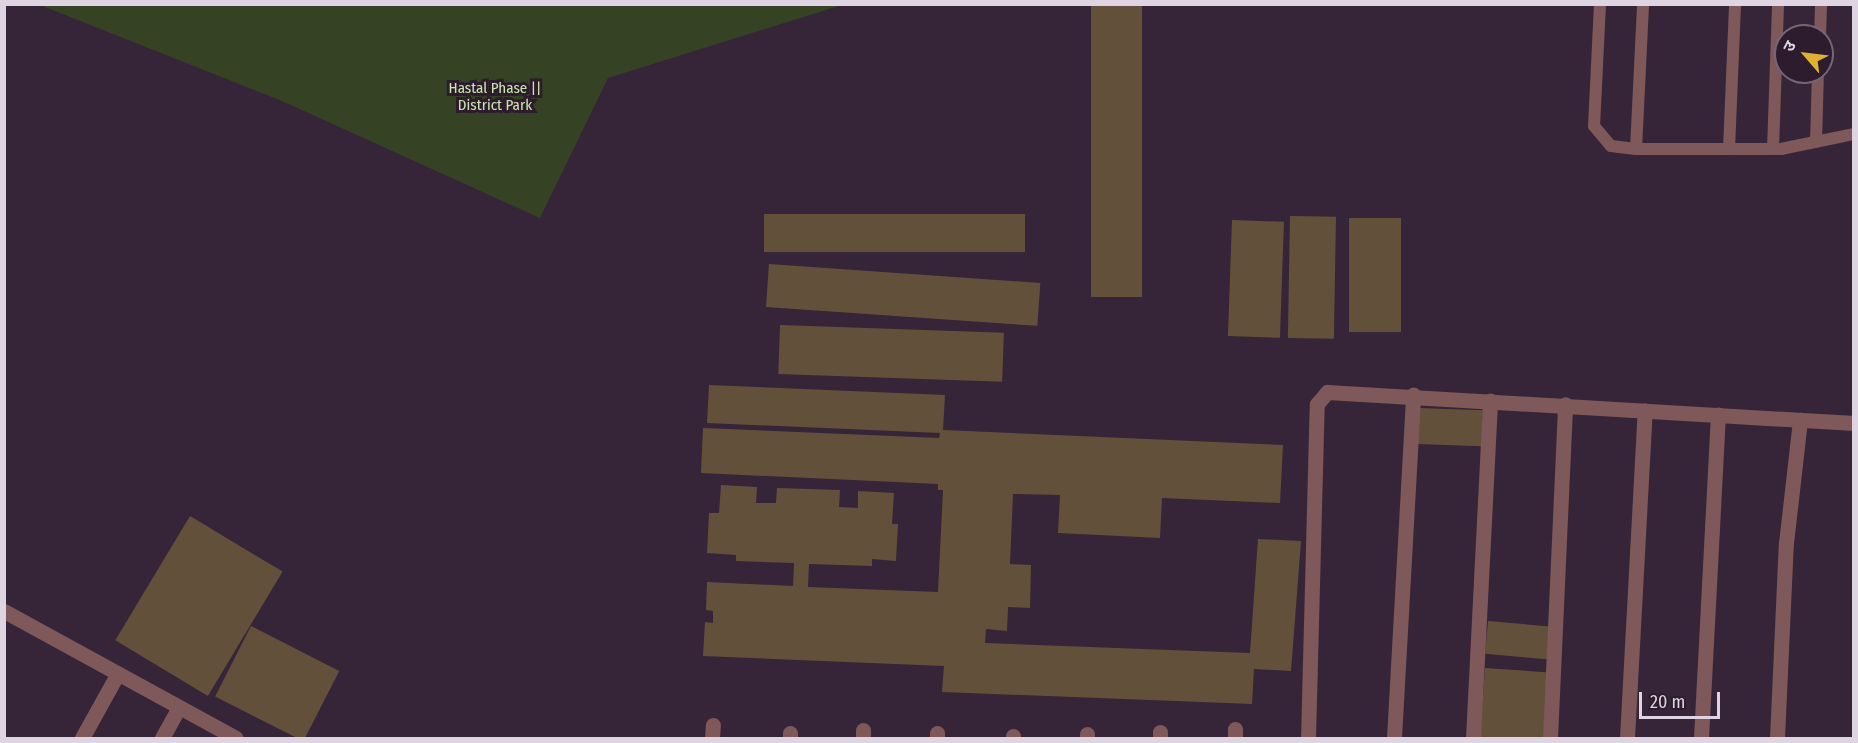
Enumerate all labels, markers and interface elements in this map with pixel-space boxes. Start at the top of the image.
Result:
north arrow [1774,24,1834,84]
text: उ [1779,38,1800,55]
park label: Hastal Phase || District Park [449,79,541,114]
scale bar [1642,680,1723,718]
text: 20 m [1650,691,1685,713]

